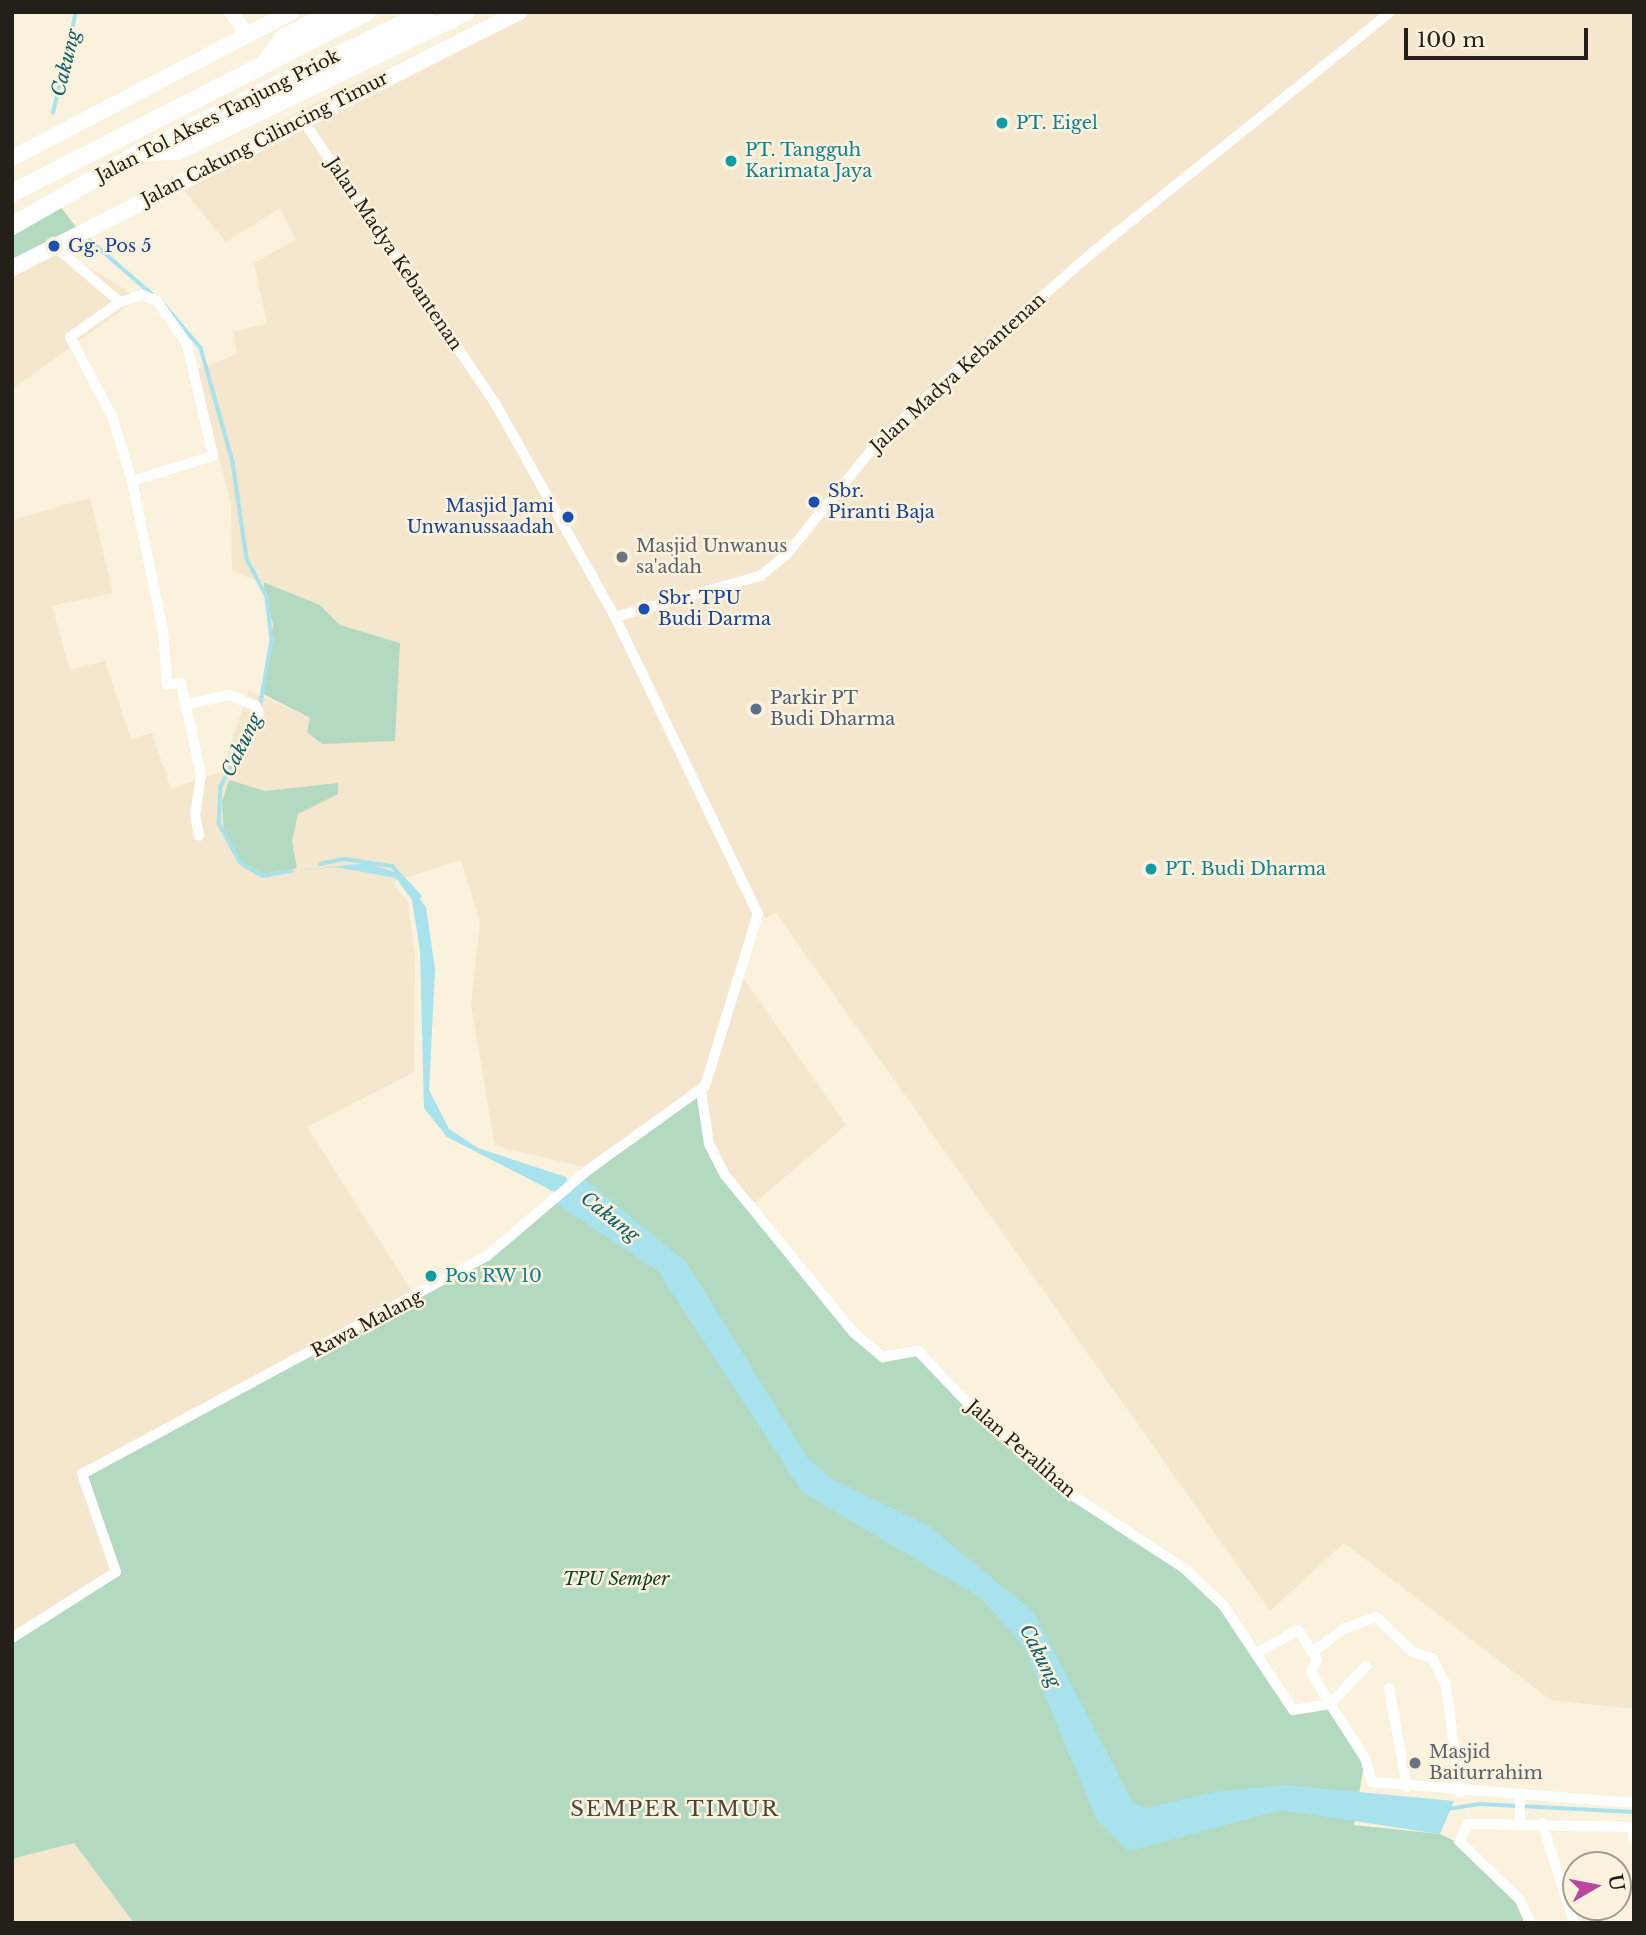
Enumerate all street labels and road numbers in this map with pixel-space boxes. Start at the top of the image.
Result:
street label: Jalan Tol Akses Tanjung Priok [92,44,344,188]
street label: Jalan Cakung Cilincing Timur [138,67,392,211]
street label: Jalan Madya Kebantenan [321,153,467,355]
street label: Jalan Madya Kebantenan [866,289,1050,457]
street label: Rawa Malang [308,1286,426,1362]
street label: Jalan Peralihan [962,1396,1080,1502]

